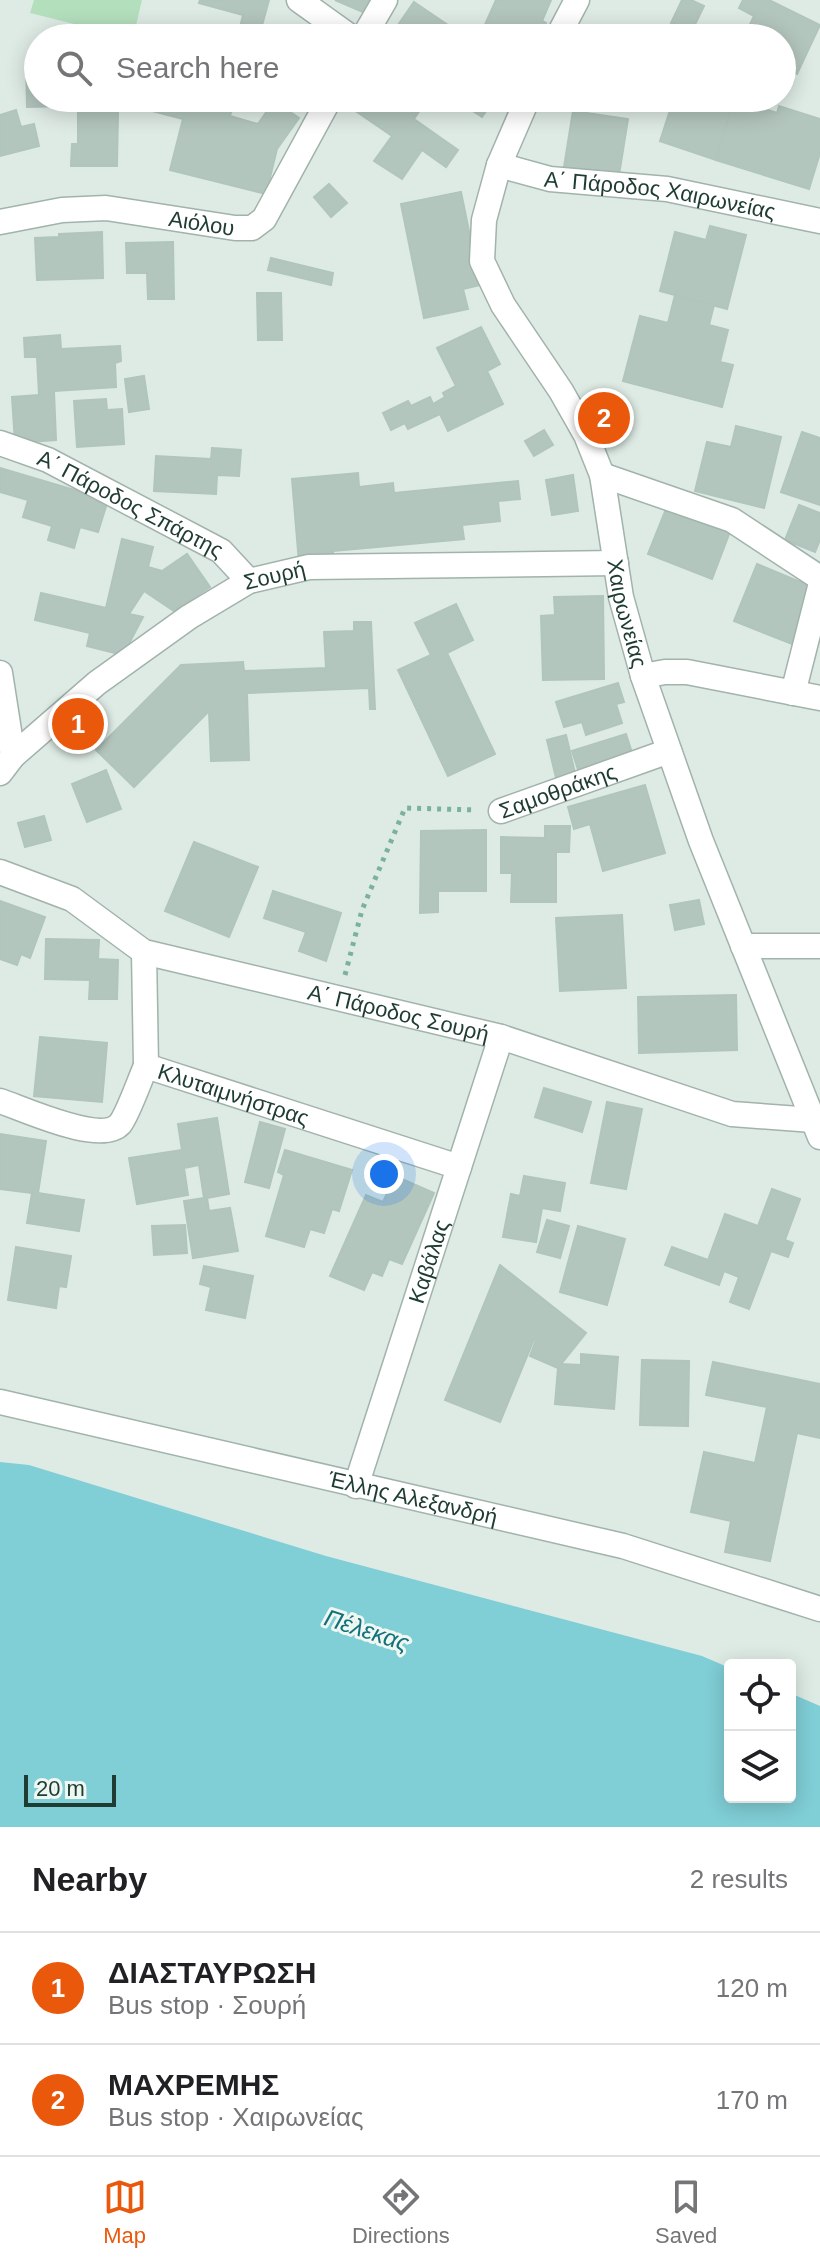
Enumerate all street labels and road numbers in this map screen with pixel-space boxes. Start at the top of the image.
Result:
street label: Α΄ Πάροδος Χαιρωνείας [543,166,778,224]
street label: Αιόλου [167,205,236,240]
street label: Α΄ Πάροδος Σπάρτης [34,445,228,562]
street label: Σουρή [241,556,308,594]
street label: Χαιρωνείας [603,557,653,670]
street label: Σαμοθράκης [496,758,619,823]
street label: Α΄ Πάροδος Σουρή [306,979,492,1046]
street label: Κλυταιμνήστρας [155,1058,312,1130]
street label: Καβάλας [403,1216,454,1306]
street label: Έλλης Αλεξανδρή [325,1466,500,1529]

